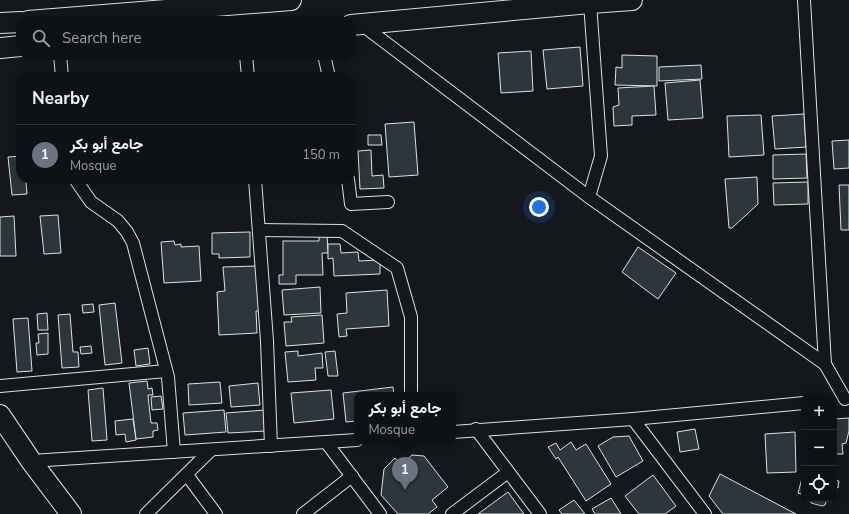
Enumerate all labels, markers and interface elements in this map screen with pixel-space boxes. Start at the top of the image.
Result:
search box [16,16,356,60]
icon: search [30,27,52,49]
text: Search here [62,28,142,48]
text: Nearby [32,87,89,110]
text: جامع أبو بكر [70,134,143,154]
text: 1 [41,146,49,164]
text: 150 m [302,146,340,164]
text: Mosque [70,157,116,175]
your location [529,197,549,217]
popup [354,392,456,444]
map controls [801,394,837,502]
button: + [801,394,837,430]
text: جامع أبو بكر [368,398,442,418]
text: Mosque [368,421,415,439]
button: − [801,430,837,466]
pin: 1 [392,457,418,490]
button: locate [801,466,837,502]

